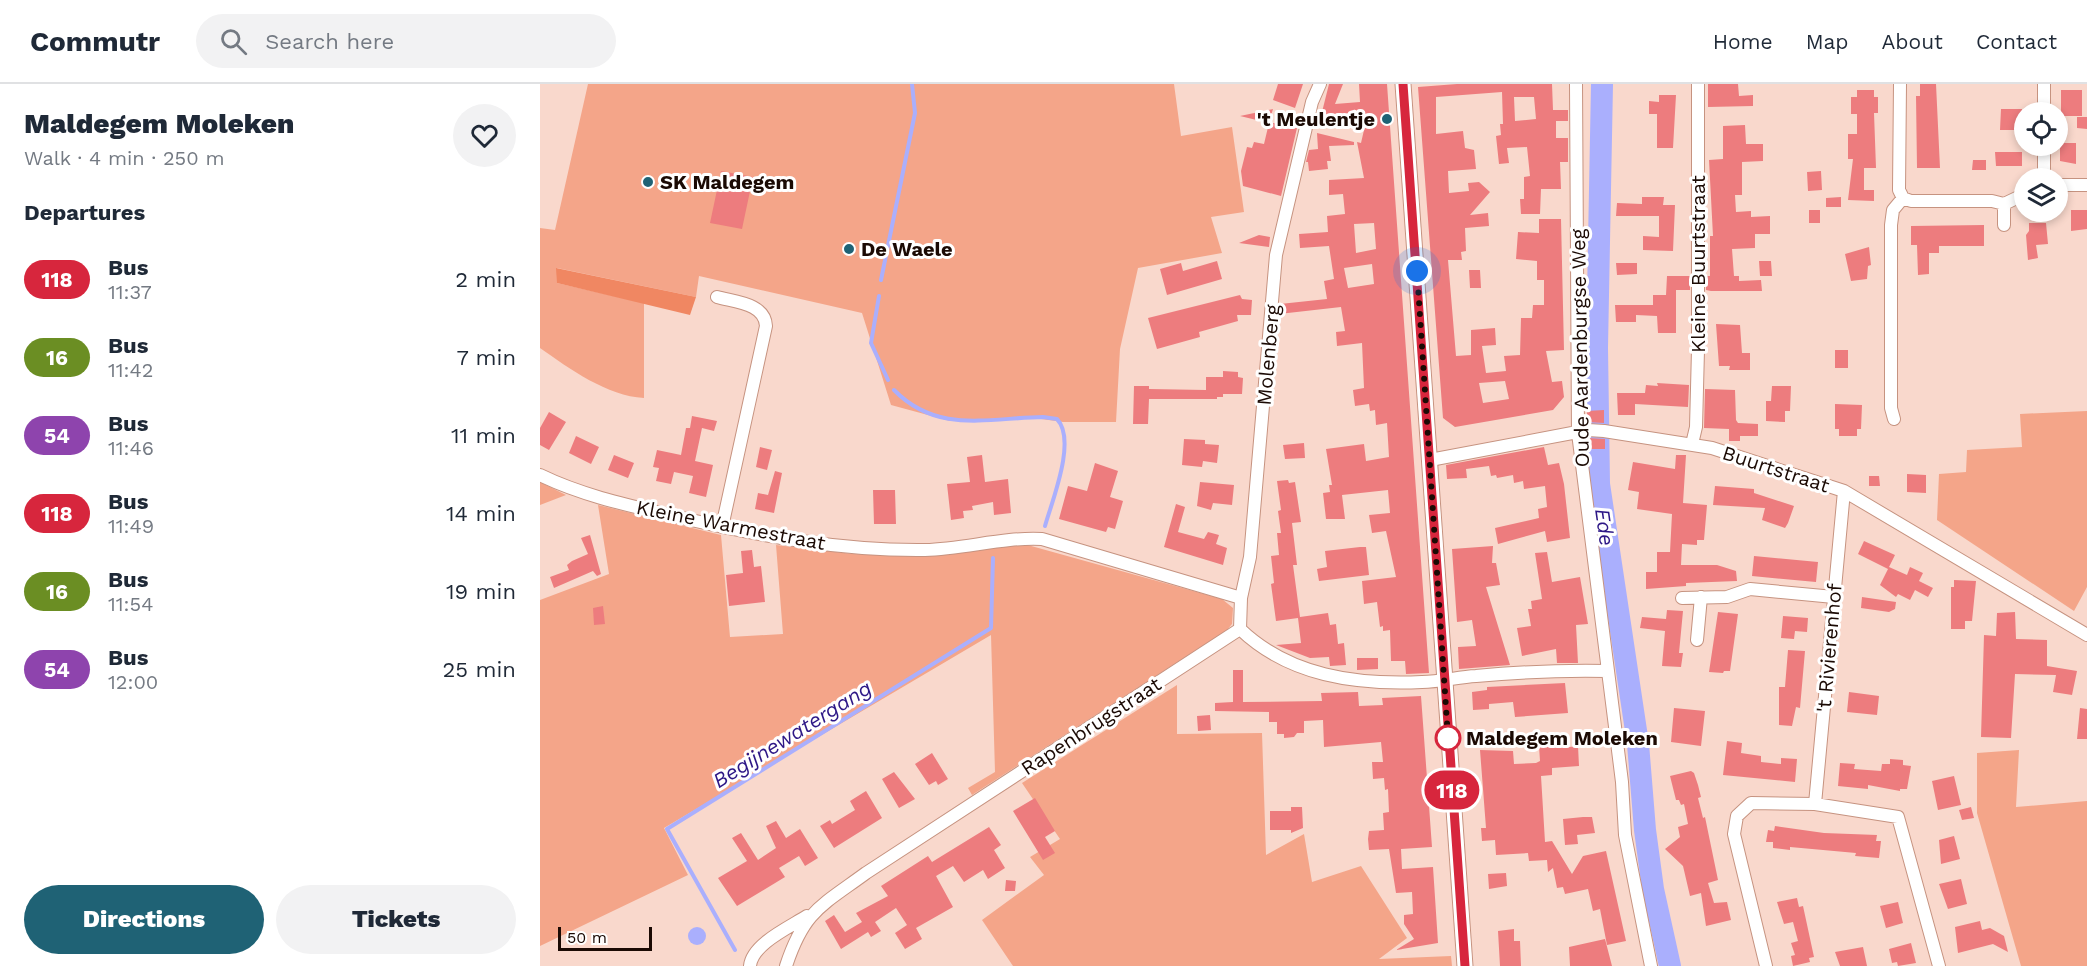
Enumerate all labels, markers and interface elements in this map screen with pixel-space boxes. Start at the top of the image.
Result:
search box [196,14,616,68]
text: Commutr [30,25,160,58]
icon: search [217,25,250,58]
text: Search here [265,29,394,54]
text: Home [1713,29,1773,54]
text: Map [1806,29,1849,54]
text: About [1882,29,1943,54]
text: Contact [1976,29,2057,54]
map controls [2014,102,2068,222]
button: locate [2014,102,2068,156]
button: heart [453,104,516,167]
text: Maldegem Moleken [24,107,294,140]
place label: 't Meulentje [1257,107,1375,131]
marker: 't Meulentje [1380,112,1394,126]
text: Walk · 4 min · 250 m [24,146,225,170]
button: layers [2014,168,2068,222]
place label: SK Maldegem [660,170,794,194]
street label: Kleine Buurtstraat [1686,174,1710,353]
marker: SK Maldegem [641,175,655,189]
text: Departures [24,200,145,225]
street label: Oude Aardenburgse Weg [1566,228,1594,467]
place label: De Waele [861,237,953,261]
marker: De Waele [842,242,856,256]
text: Bus [108,255,148,280]
your location [1402,256,1432,286]
text: 118 [41,267,73,292]
text: 2 min [455,267,516,292]
text: 11:37 [108,280,152,304]
street label: Molenberg [1252,303,1284,407]
text: Bus [108,333,148,358]
text: 16 [46,345,68,370]
text: 7 min [456,345,516,370]
text: 11:42 [108,358,153,382]
text: Bus [108,411,148,436]
text: 54 [44,423,70,448]
text: 11 min [451,423,516,448]
text: 11:46 [108,436,154,460]
street label: Buurtstraat [1719,440,1833,498]
text: Bus [108,489,148,514]
street label: Kleine Warmestraat [634,495,828,555]
text: 118 [41,501,73,526]
text: 14 min [446,501,516,526]
water label: Ede [1590,507,1620,547]
text: 11:49 [108,514,154,538]
text: Bus [108,567,148,592]
text: 16 [46,579,68,604]
text: 19 min [446,579,516,604]
street label: 't Rivierenhof [1811,582,1847,714]
text: 11:54 [108,592,153,616]
text: Bus [108,645,148,670]
text: 54 [44,657,70,682]
text: 25 min [442,657,516,682]
text: 12:00 [108,670,158,694]
street label: Rapenbrugstraat [1016,671,1166,780]
water label: Begijnewatergang [708,675,876,793]
marker: Maldegem Moleken [1435,725,1461,751]
place label: Maldegem Moleken [1466,726,1658,750]
line badge: 118 [1418,770,1486,810]
text: 118 [1436,778,1468,803]
button: Directions [24,885,264,954]
button: Tickets [276,885,516,954]
scale bar [558,924,652,952]
text: 50 m [567,928,607,947]

